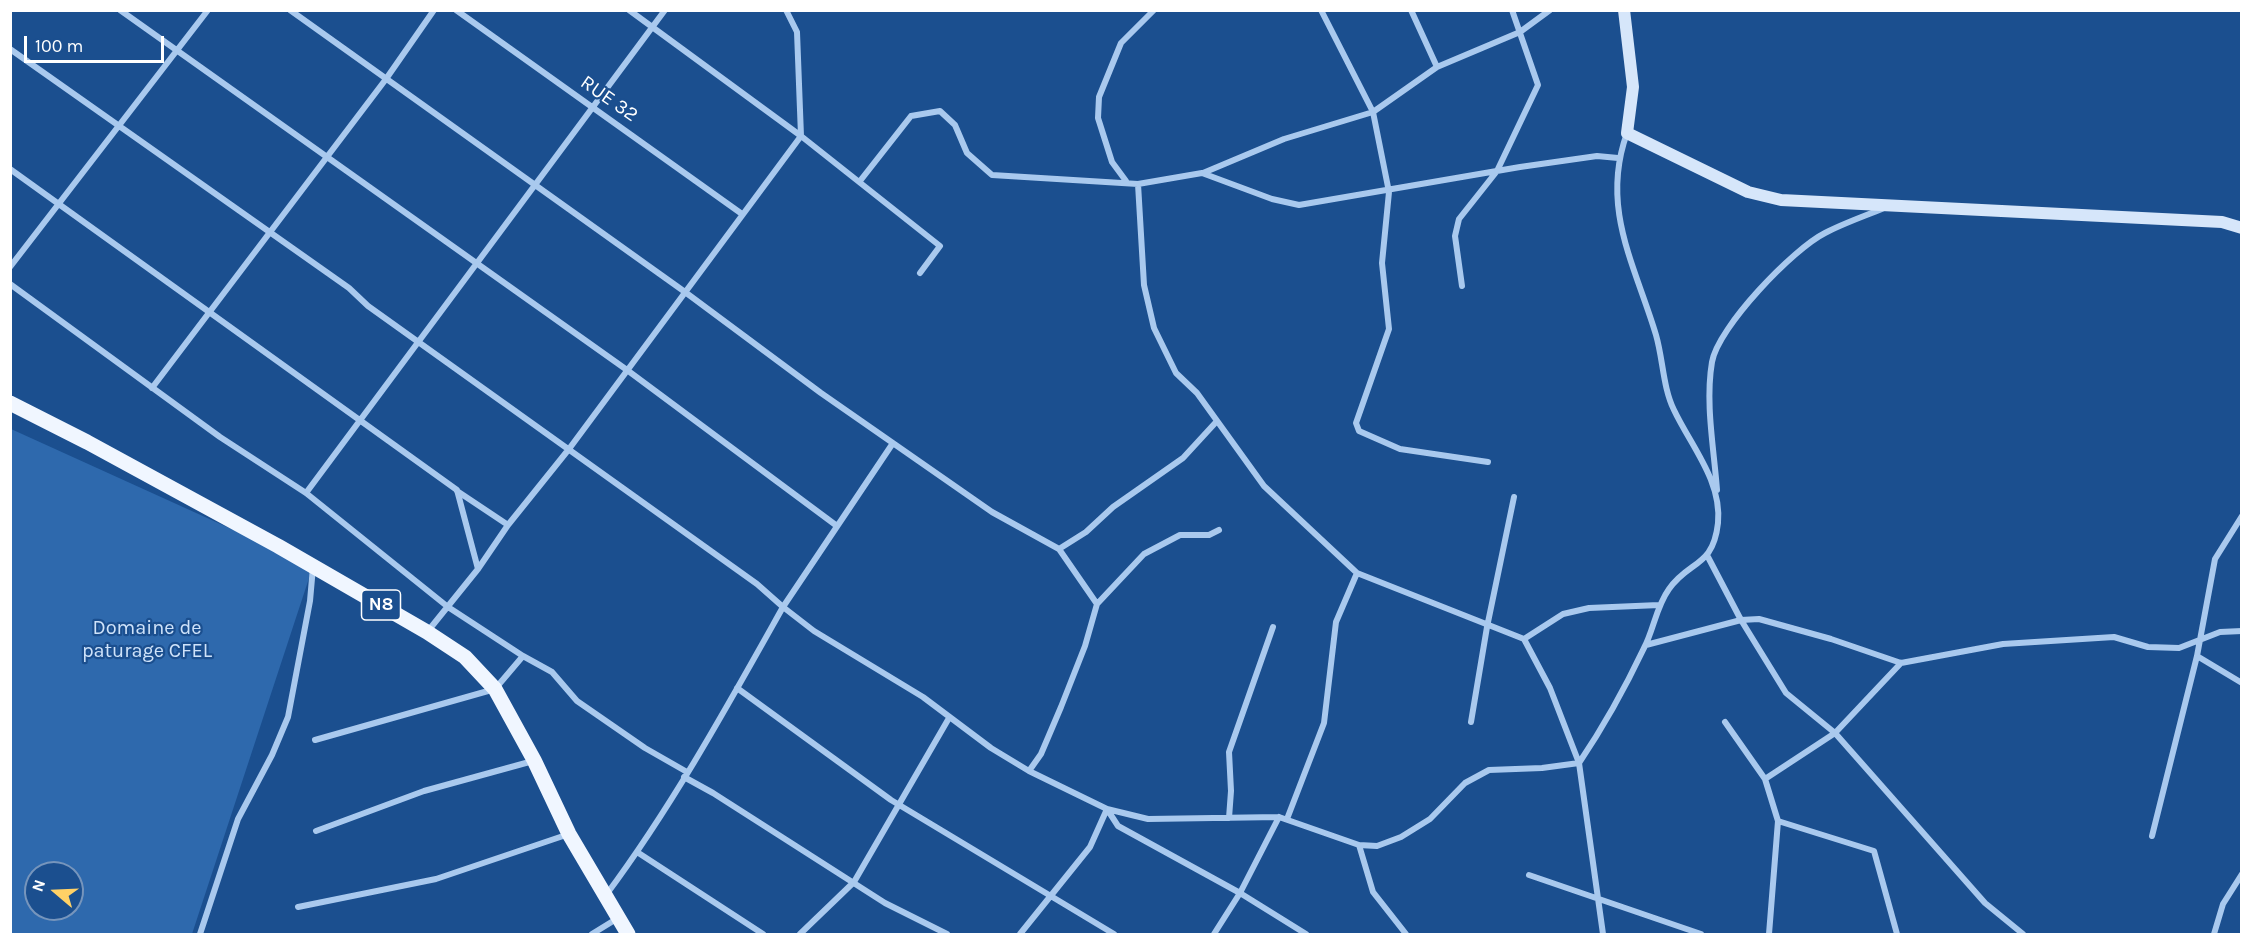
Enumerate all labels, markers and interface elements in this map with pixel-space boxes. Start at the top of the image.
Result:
scale bar [27,24,166,62]
text: 100 m [35,35,83,57]
street label: RUE 32 [576,71,642,127]
road number: N8 [362,590,400,620]
park label: Domaine de paturage CFEL [82,616,212,663]
north arrow [24,861,84,921]
text: N [28,877,49,894]

